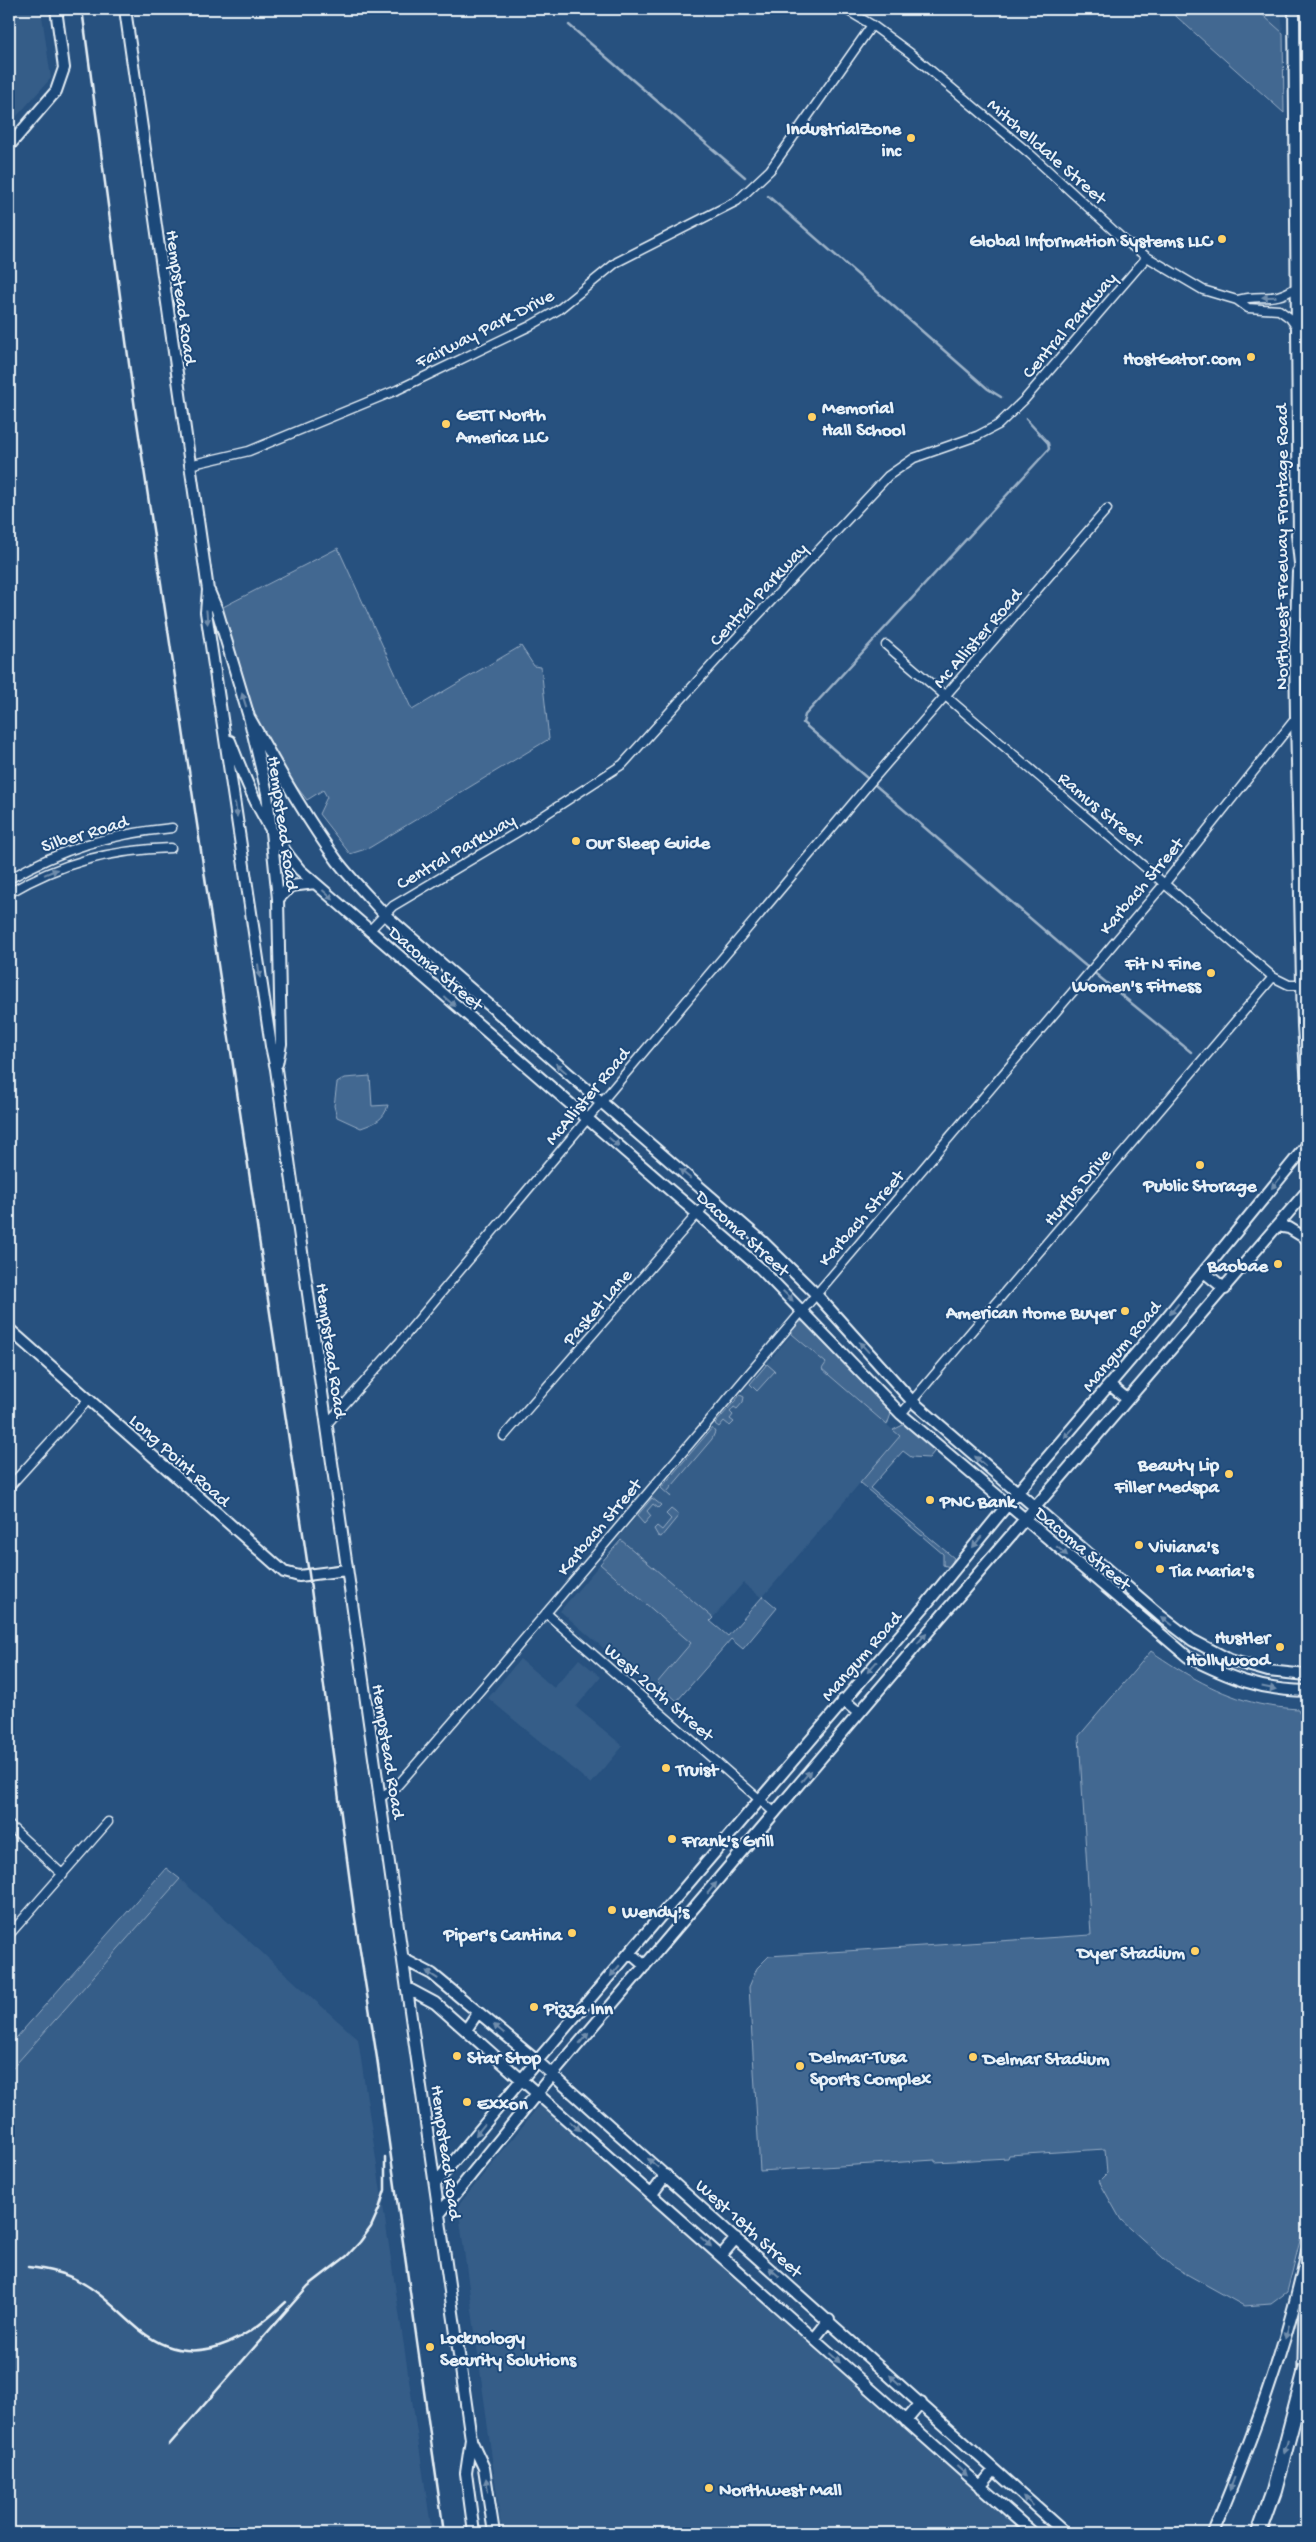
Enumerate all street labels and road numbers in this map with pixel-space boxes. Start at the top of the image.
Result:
street label: Mitchelldale Street [981,95,1112,212]
street label: Hempstead Road [159,229,201,368]
street label: Central Parkway [1018,268,1124,384]
street label: Fairway Park Drive [412,285,559,375]
street label: Northwest Freeway Frontage Road [1272,402,1295,690]
street label: Central Parkway [706,538,814,652]
street label: Mc Allister Road [929,583,1030,694]
street label: Hempstead Road [261,755,303,894]
street label: Ramus Street [1052,768,1149,855]
street label: Central Parkway [393,809,521,896]
street label: Silber Road [39,811,133,859]
street label: Karbach Street [1095,832,1192,941]
street label: Dacoma Street [381,921,489,1019]
street label: McAllister Road [541,1042,637,1151]
street label: Hurfus Drive [1040,1145,1118,1232]
street label: Karbach Street [815,1165,912,1272]
street label: Dacoma Street [688,1185,795,1284]
street label: Pasket Lane [558,1265,639,1352]
street label: Hempstead Road [309,1282,351,1421]
street label: Mangum Road [1078,1296,1169,1398]
street label: Long Point Road [123,1410,235,1514]
street label: Karbach Street [553,1473,650,1582]
street label: Dacoma Street [1027,1502,1136,1598]
street label: Mangum Road [817,1606,909,1707]
street label: West 20th Street [598,1640,719,1749]
street label: Hempstead Road [365,1683,409,1822]
street label: Hempstead Road [424,2084,466,2223]
street label: West 18th Street [689,2175,808,2285]

